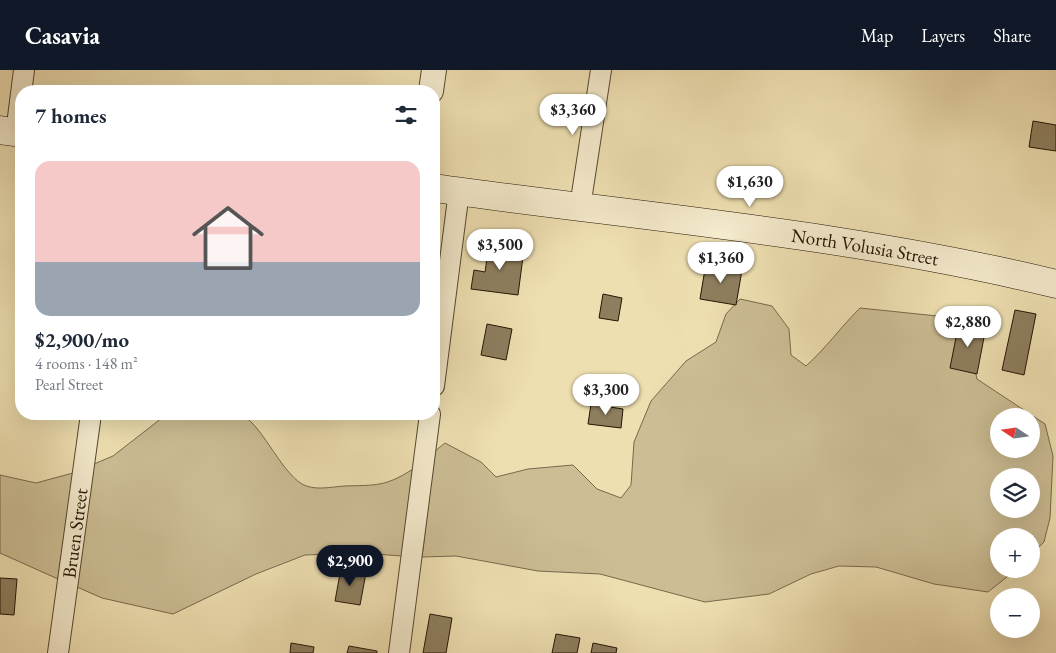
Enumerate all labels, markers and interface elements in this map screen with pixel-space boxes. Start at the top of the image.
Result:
text: Casavia [25,20,100,51]
text: Map [861,24,893,47]
text: Layers [921,24,965,47]
text: Share [993,24,1031,47]
pin: $3,360 [532,93,614,136]
text: $3,360 [550,99,596,120]
icon: filters [392,101,420,129]
text: 7 homes [35,102,107,129]
pin: $1,630 [709,166,791,208]
text: $1,630 [727,171,773,192]
icon: home [183,193,273,283]
street label: North Volusia Street [790,223,941,271]
pin: $3,500 [459,228,541,271]
text: $3,500 [477,234,523,255]
pin: $1,360 [680,242,762,284]
text: $1,360 [698,247,744,268]
pin: $2,880 [927,306,1009,348]
text: $2,880 [945,311,991,332]
text: $2,900/mo [35,326,129,353]
text: 4 rooms · 148 m² [35,353,138,374]
text: Pearl Street [35,374,103,395]
pin: $3,300 [565,374,647,416]
text: $3,300 [583,379,629,400]
north arrow [990,408,1040,458]
map controls [990,408,1040,638]
button: layers [990,468,1040,518]
street label: Bruen Street [56,487,94,580]
button: + [990,528,1040,578]
pin: $2,900 [309,544,391,587]
text: $2,900 [327,550,373,571]
button: − [990,588,1040,638]

